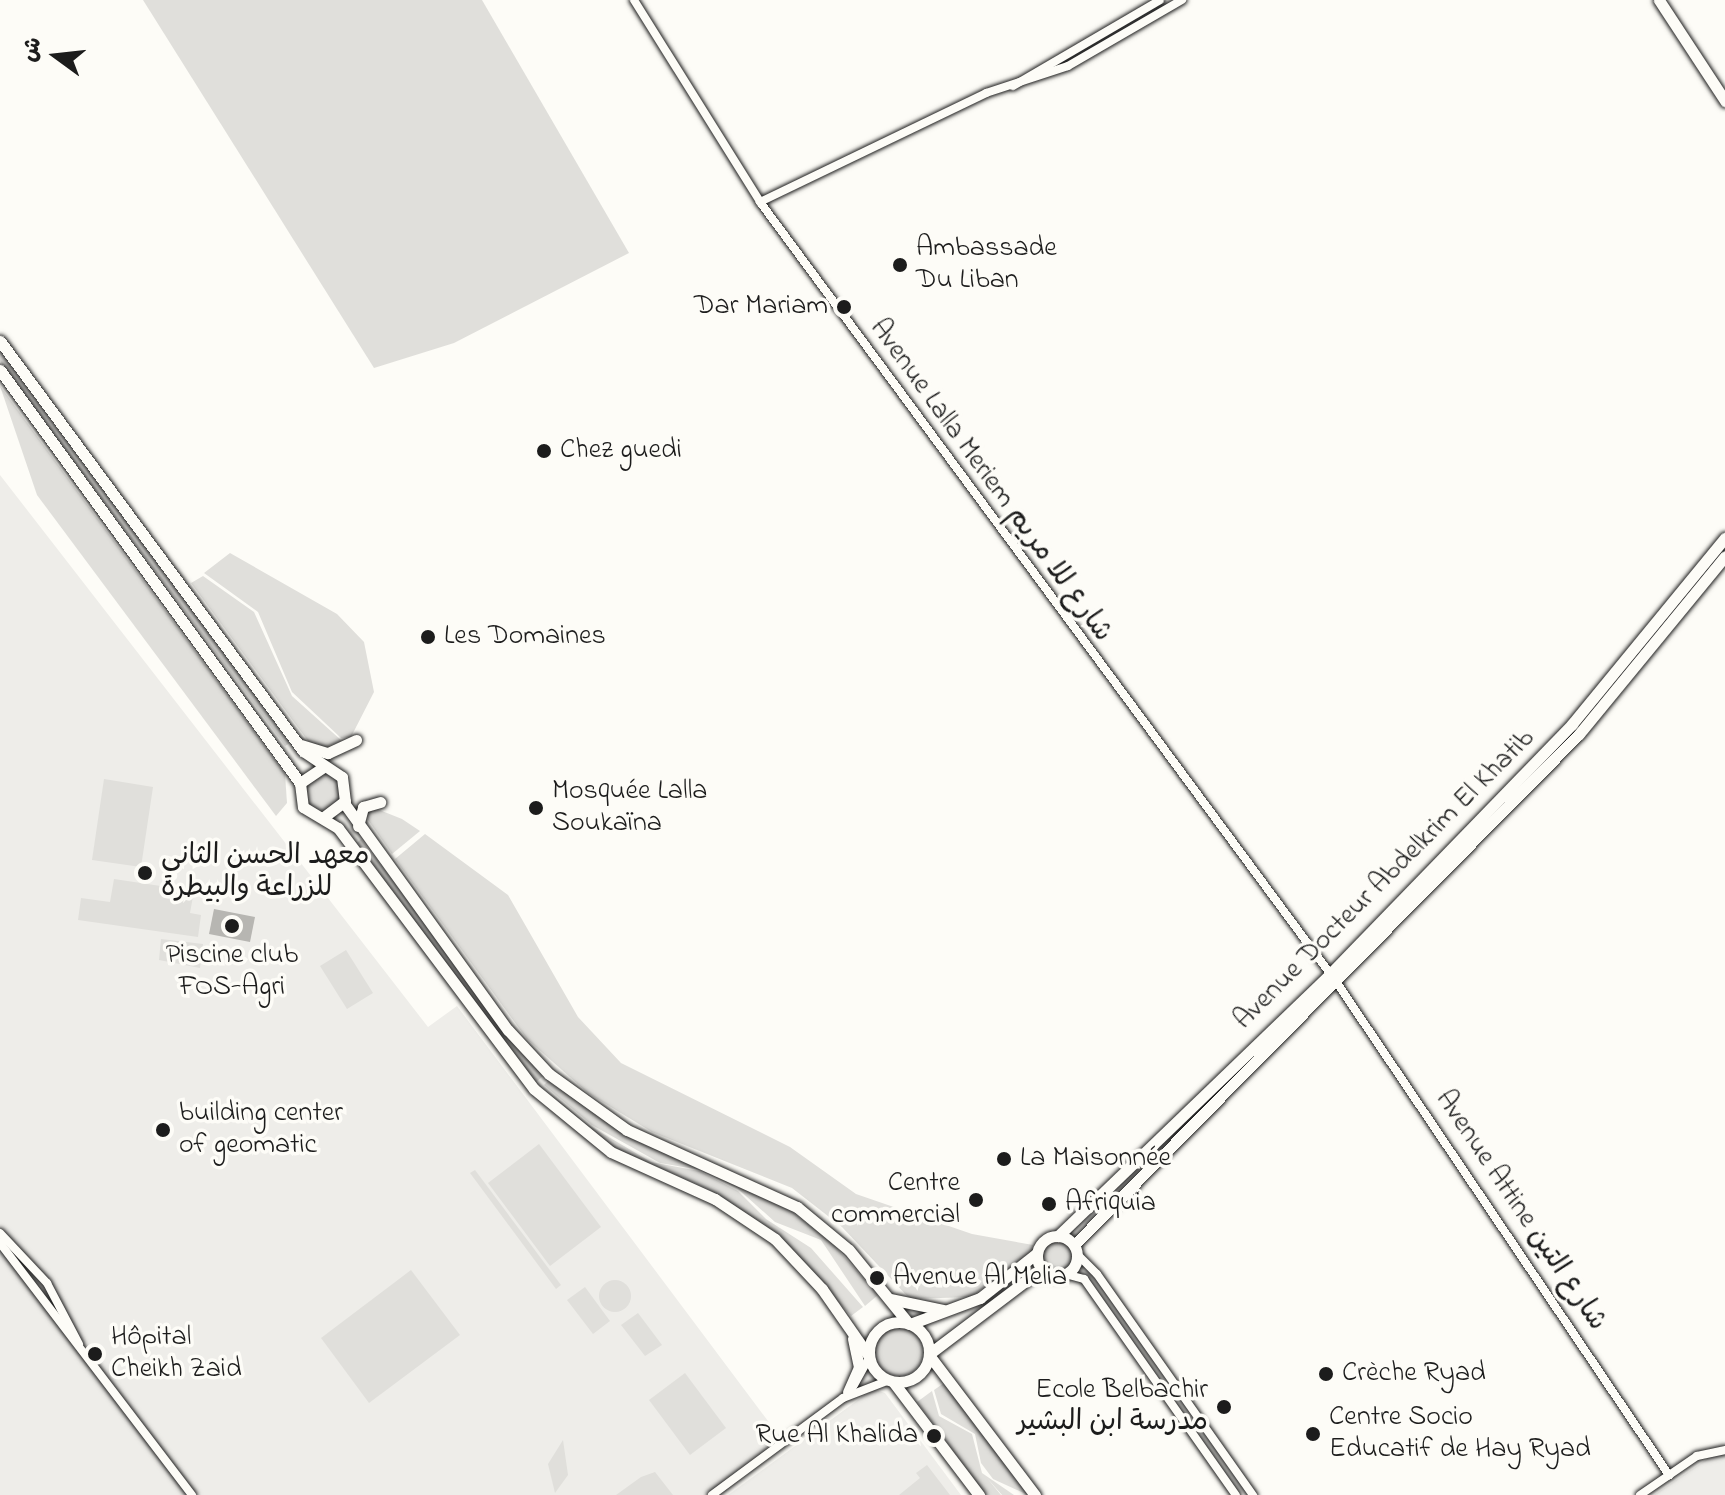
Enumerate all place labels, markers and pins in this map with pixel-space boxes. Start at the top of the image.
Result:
place label: Ambassade Du Liban [916,232,1057,298]
marker: Ambassade Du Liban [891,256,909,274]
place label: Dar Mariam [694,290,828,324]
marker: Dar Mariam [835,298,853,316]
place label: Chez guedi [560,434,682,468]
marker: Chez guedi [535,442,553,460]
place label: Les Domaines [444,620,606,654]
marker: Les Domaines [419,628,437,646]
place label: Mosquée Lalla Soukaïna [552,775,707,841]
marker: Mosquée Lalla Soukaïna [527,799,545,817]
place label: معهد الحسن الثاني للزراعة والبيطرة [161,840,370,906]
marker: معهد الحسن الثاني للزراعة والبيطرة [136,864,154,882]
marker: Piscine club FOS-Agri [223,917,241,935]
place label: Piscine club FOS-Agri [166,939,298,1005]
place label: building center of geomatic [179,1097,343,1163]
marker: building center of geomatic [154,1121,172,1139]
place label: La Maisonnée [1020,1142,1171,1176]
marker: La Maisonnée [995,1150,1013,1168]
place label: Centre commercial [831,1167,960,1233]
place label: Afriquia [1065,1187,1156,1221]
marker: Centre commercial [967,1191,985,1209]
marker: Afriquia [1040,1195,1058,1213]
place label: Avenue Al Melia [893,1261,1067,1295]
marker: Avenue Al Melia [868,1269,886,1287]
place label: Hôpital Cheikh Zaid [111,1321,242,1387]
marker: Hôpital Cheikh Zaid [86,1345,104,1363]
place label: Crèche Ryad [1342,1357,1486,1391]
marker: Crèche Ryad [1317,1365,1335,1383]
place label: Ecole Belbachir مدرسة ابن البشير [1017,1374,1208,1440]
marker: Ecole Belbachir مدرسة ابن البشير [1215,1398,1233,1416]
place label: Centre Socio Educatif de Hay Ryad [1329,1401,1591,1467]
place label: Rue Al Khalida [755,1419,918,1453]
marker: Centre Socio Educatif de Hay Ryad [1304,1425,1322,1443]
marker: Rue Al Khalida [925,1427,943,1445]

